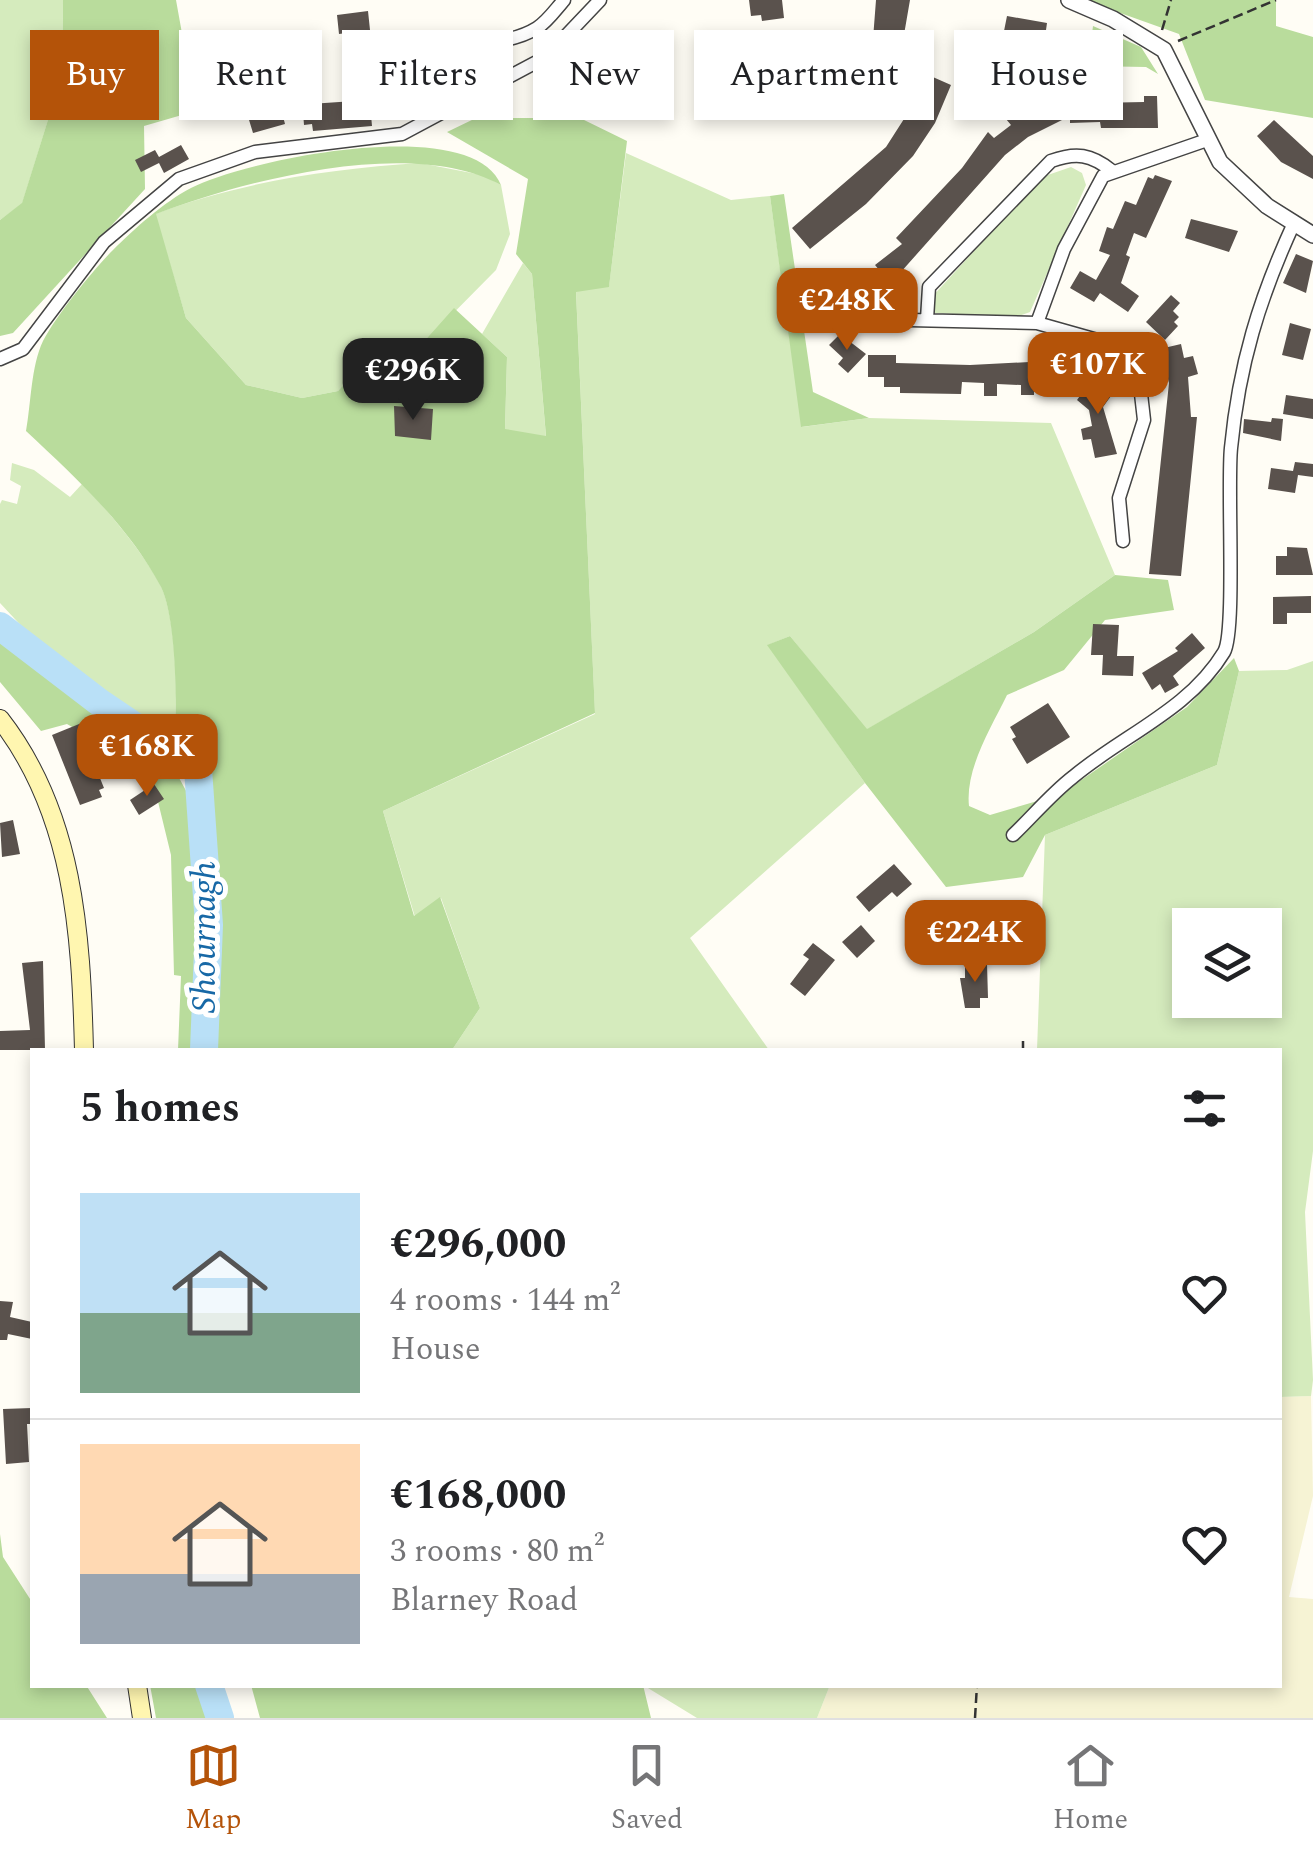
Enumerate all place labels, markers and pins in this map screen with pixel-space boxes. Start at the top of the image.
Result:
pin: €248K [777,268,917,353]
pin: €107K [1028,332,1168,417]
pin: €296K [343,338,483,423]
pin: €168K [77,714,217,799]
pin: €224K [905,900,1045,985]

